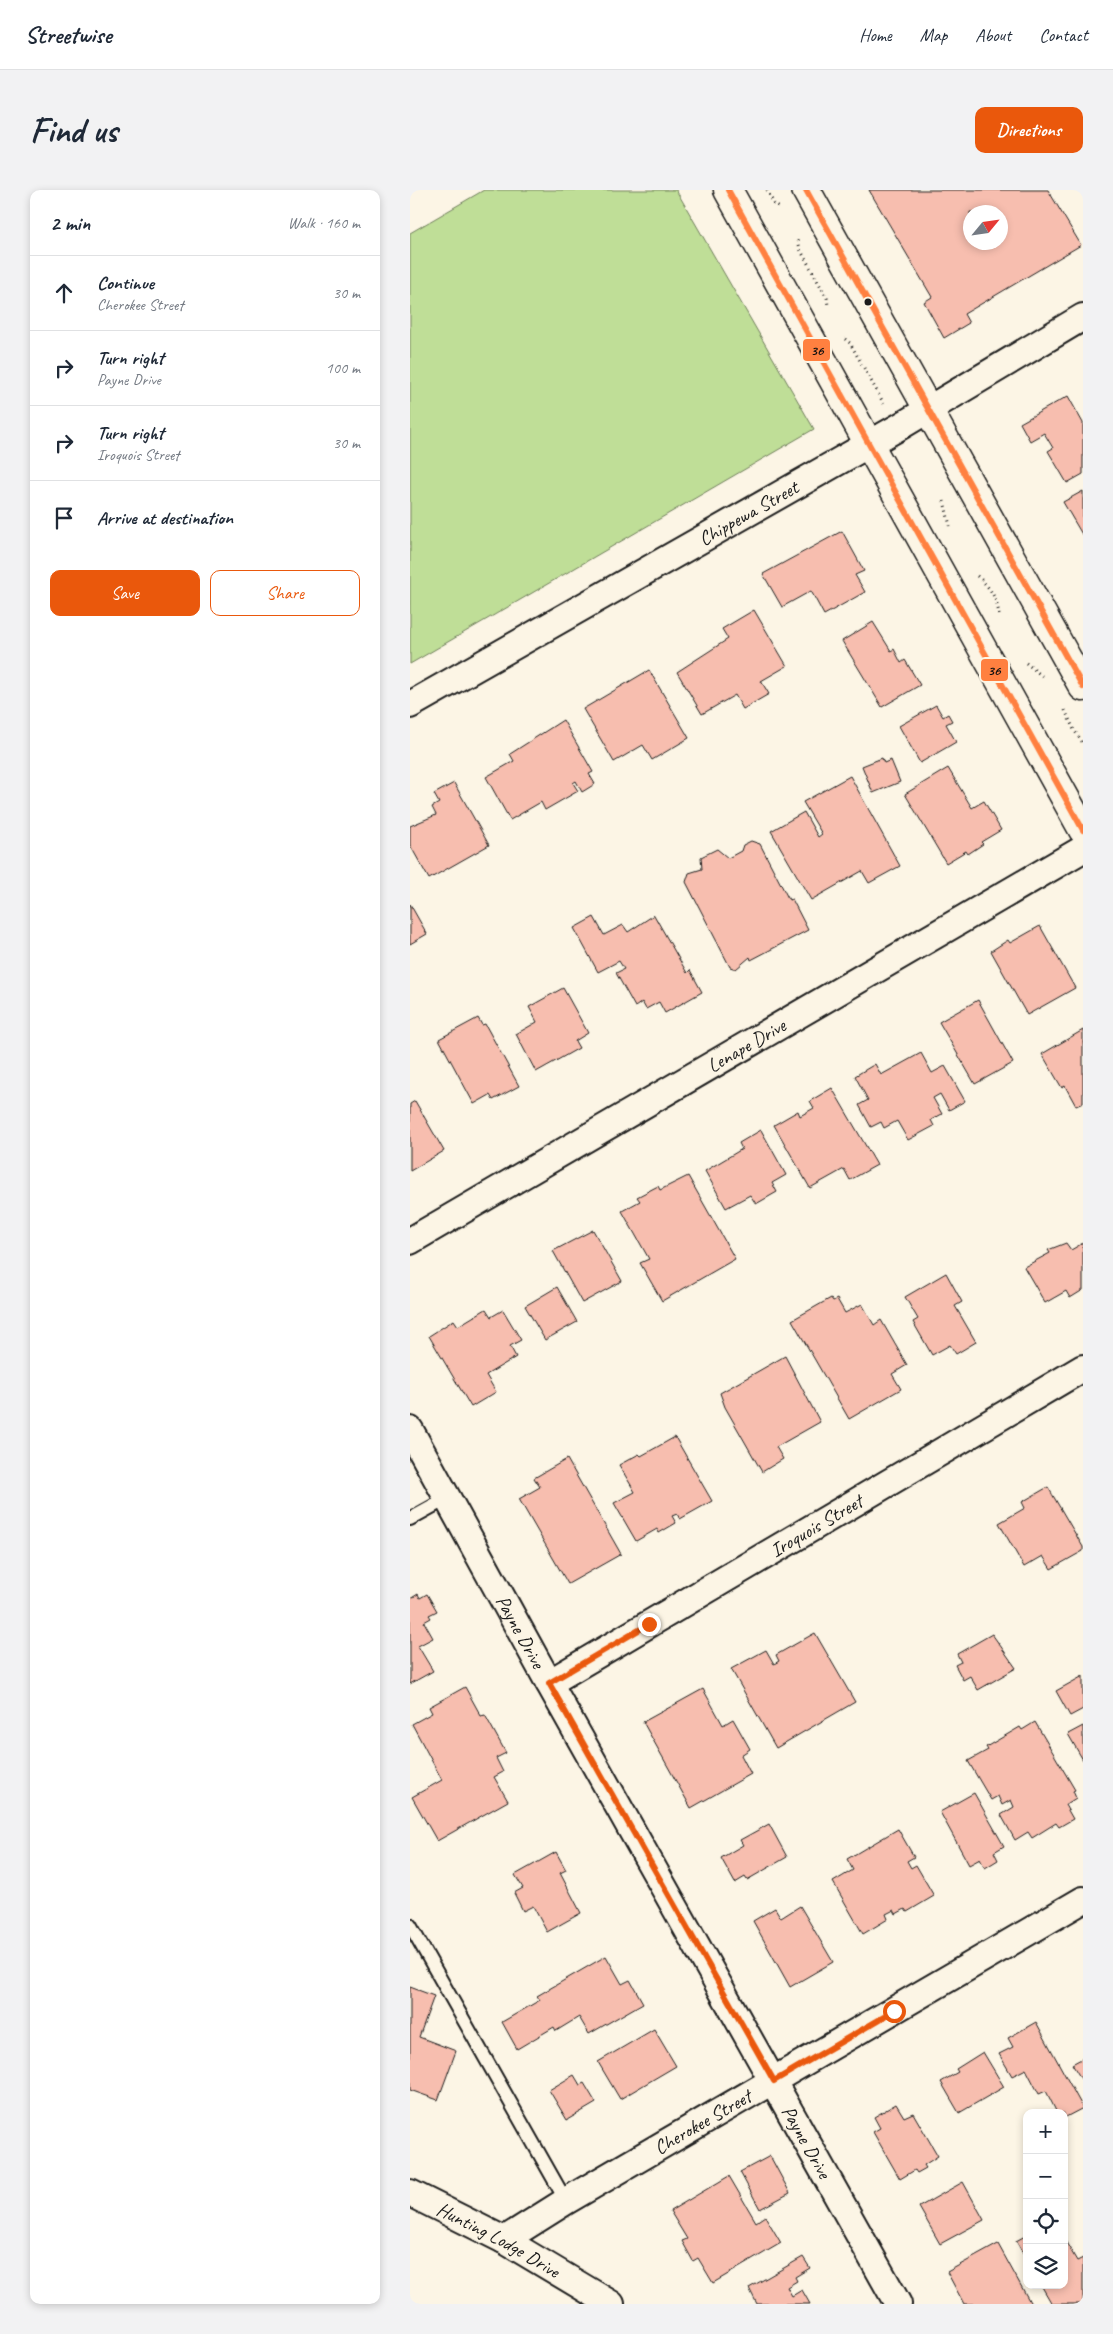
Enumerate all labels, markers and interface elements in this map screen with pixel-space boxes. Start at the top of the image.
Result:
text: Streetwise [25,20,111,50]
text: Home [859,24,892,46]
text: Map [920,24,947,46]
text: About [975,24,1011,46]
text: Contact [1039,24,1088,46]
button: Directions [975,107,1083,153]
text: Find us [30,108,117,153]
north arrow [963,205,1008,250]
text: 2 min [50,210,90,236]
text: Walk · 160 m [288,213,360,233]
text: Continue [97,271,154,295]
icon: ahead [50,279,78,307]
text: 30 m [333,283,360,303]
text: Cherokee Street [97,295,184,315]
unlabelled marker [863,297,873,307]
line badge: 36 [802,338,831,362]
text: 36 [811,342,825,359]
text: Turn right [97,346,164,370]
icon: right [50,354,78,382]
text: 100 m [326,358,360,378]
text: Payne Drive [97,370,161,390]
text: Turn right [97,421,164,445]
icon: right [50,429,78,457]
text: 30 m [333,433,360,453]
text: Iroquois Street [97,445,179,465]
street label: Chippewa Street [694,473,805,551]
icon: arrive [50,504,78,532]
text: Arrive at destination [97,506,233,530]
button: Save [50,570,200,616]
button: Share [210,570,360,616]
line badge: 36 [980,658,1009,682]
text: 36 [988,662,1002,679]
street label: Lenape Drive [702,1012,791,1078]
street label: Iroquois Street [765,1487,870,1562]
street label: Payne Drive [491,1591,552,1674]
route end [638,1613,661,1636]
route start [883,2000,906,2023]
street label: Cherokee Street [649,2082,758,2160]
street label: Payne Drive [776,2101,838,2184]
map controls [1023,2109,1068,2289]
button: + [1023,2109,1068,2154]
button: − [1023,2154,1068,2199]
street label: Hunting Lodge Drive [433,2196,566,2284]
button: locate [1023,2199,1068,2244]
button: layers [1023,2244,1068,2289]

